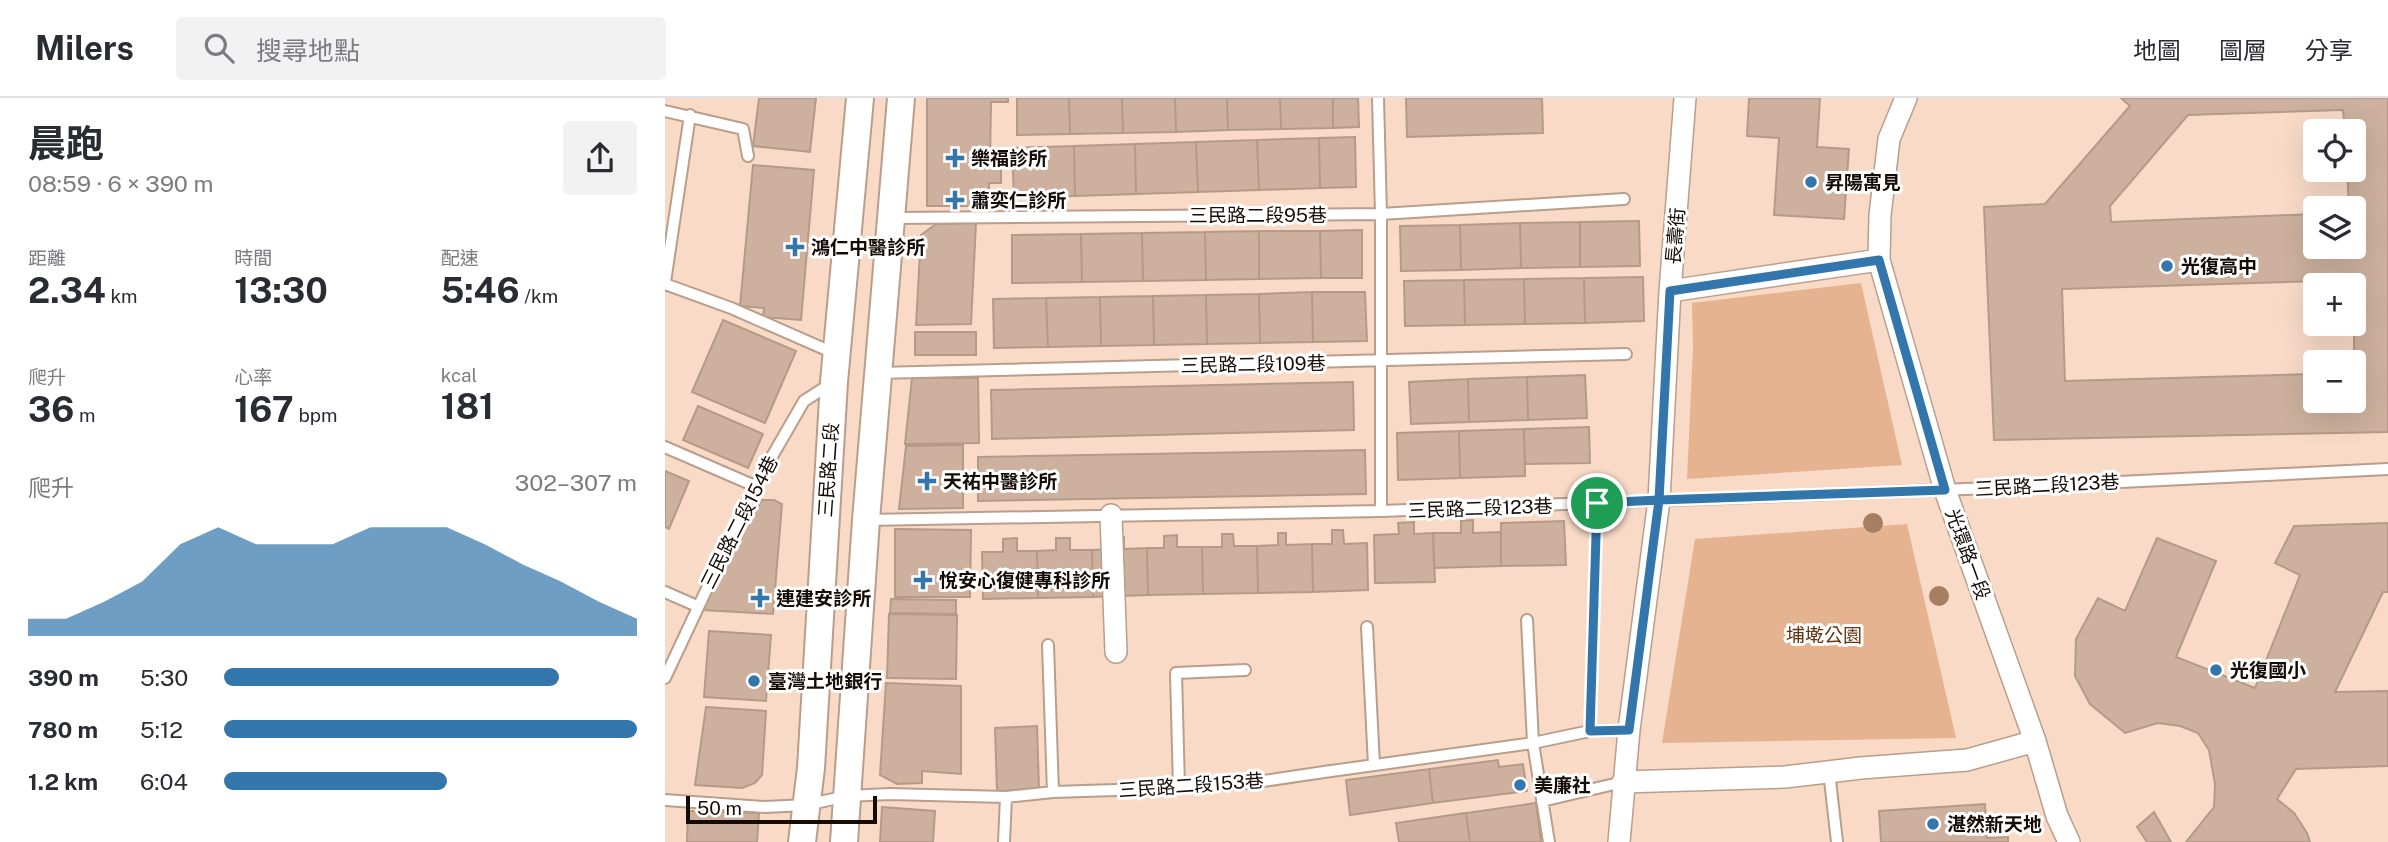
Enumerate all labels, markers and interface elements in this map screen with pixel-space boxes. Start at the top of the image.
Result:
search box [176,17,666,80]
text: Milers [35,29,134,67]
icon: search [200,29,238,67]
text: 搜尋地點 [256,35,360,66]
text: 地圖 [2133,36,2181,64]
text: 圖層 [2219,36,2267,64]
text: 分享 [2305,36,2353,64]
map controls [2303,119,2366,413]
button: locate [2303,119,2366,182]
text: 晨跑 [28,121,104,166]
button: share [563,121,637,195]
place label: 樂福診所 [971,147,1047,169]
marker: 樂福診所 [945,148,965,168]
text: 08:59 · 6 × 390 m [28,170,213,197]
place label: 昇陽寓見 [1825,171,1901,193]
marker: 昇陽寓見 [1803,174,1819,190]
place label: 蕭奕仁診所 [971,189,1066,211]
marker: 蕭奕仁診所 [945,190,965,210]
button: layers [2303,196,2366,259]
street label: 三民路二段95巷 [1189,204,1327,226]
street label: 長壽街 [1662,207,1688,265]
place label: 鴻仁中醫診所 [811,236,925,258]
marker: 鴻仁中醫診所 [785,237,805,257]
text: 距離 [28,247,66,269]
text: 時間 [234,247,272,269]
text: 配速 [441,247,479,269]
place label: 光復高中 [2181,255,2257,277]
marker: 光復高中 [2159,258,2175,274]
text: 2.34 [28,270,106,311]
text: 13:30 [234,270,328,311]
text: 5:46 [441,270,520,311]
button: + [2303,273,2366,336]
text: km [106,285,138,307]
text: /km [520,285,558,307]
button: − [2303,350,2366,413]
street label: 三民路二段109巷 [1180,352,1326,376]
text: kcal [441,364,477,386]
text: 爬升 [28,366,66,388]
text: 心率 [234,366,272,388]
text: 181 [441,386,494,427]
text: 36 [28,389,74,430]
text: 167 [234,389,294,430]
text: m [74,404,95,426]
text: bpm [294,404,337,426]
street label: 三民路二段 [814,422,842,518]
street label: 三民路二段154巷 [696,452,782,592]
text: 302–307 m [515,469,637,496]
place label: 天祐中醫診所 [943,470,1057,492]
street label: 三民路二段123巷 [1974,470,2120,500]
marker: 天祐中醫診所 [917,471,937,491]
pin [1567,473,1627,533]
text: 爬升 [28,474,74,501]
icon: arrive [1578,484,1616,522]
street label: 三民路二段123巷 [1407,494,1553,522]
street label: 光環路一段 [1941,506,1995,602]
place label: 悅安心復健專科診所 [939,569,1110,591]
marker: 悅安心復健專科診所 [913,570,933,590]
place label: 連建安診所 [776,587,871,609]
marker: 連建安診所 [750,588,770,608]
park label: 埔墘公園 [1786,624,1862,646]
place label: 光復國小 [2230,659,2306,681]
marker: 光復國小 [2208,662,2224,678]
text: 390 m [28,664,99,691]
text: 5:30 [140,664,188,691]
place label: 臺灣土地銀行 [768,670,882,692]
marker: 臺灣土地銀行 [746,673,762,689]
text: 780 m [28,716,98,743]
text: 5:12 [140,716,183,743]
text: 1.2 km [28,768,98,795]
text: 6:04 [140,768,188,795]
street label: 三民路二段153巷 [1117,769,1265,801]
place label: 美廉社 [1534,774,1591,796]
marker: 美廉社 [1512,777,1528,793]
scale bar [686,793,877,825]
text: 50 m [697,797,742,819]
place label: 湛然新天地 [1947,813,2042,835]
marker: 湛然新天地 [1925,816,1941,832]

